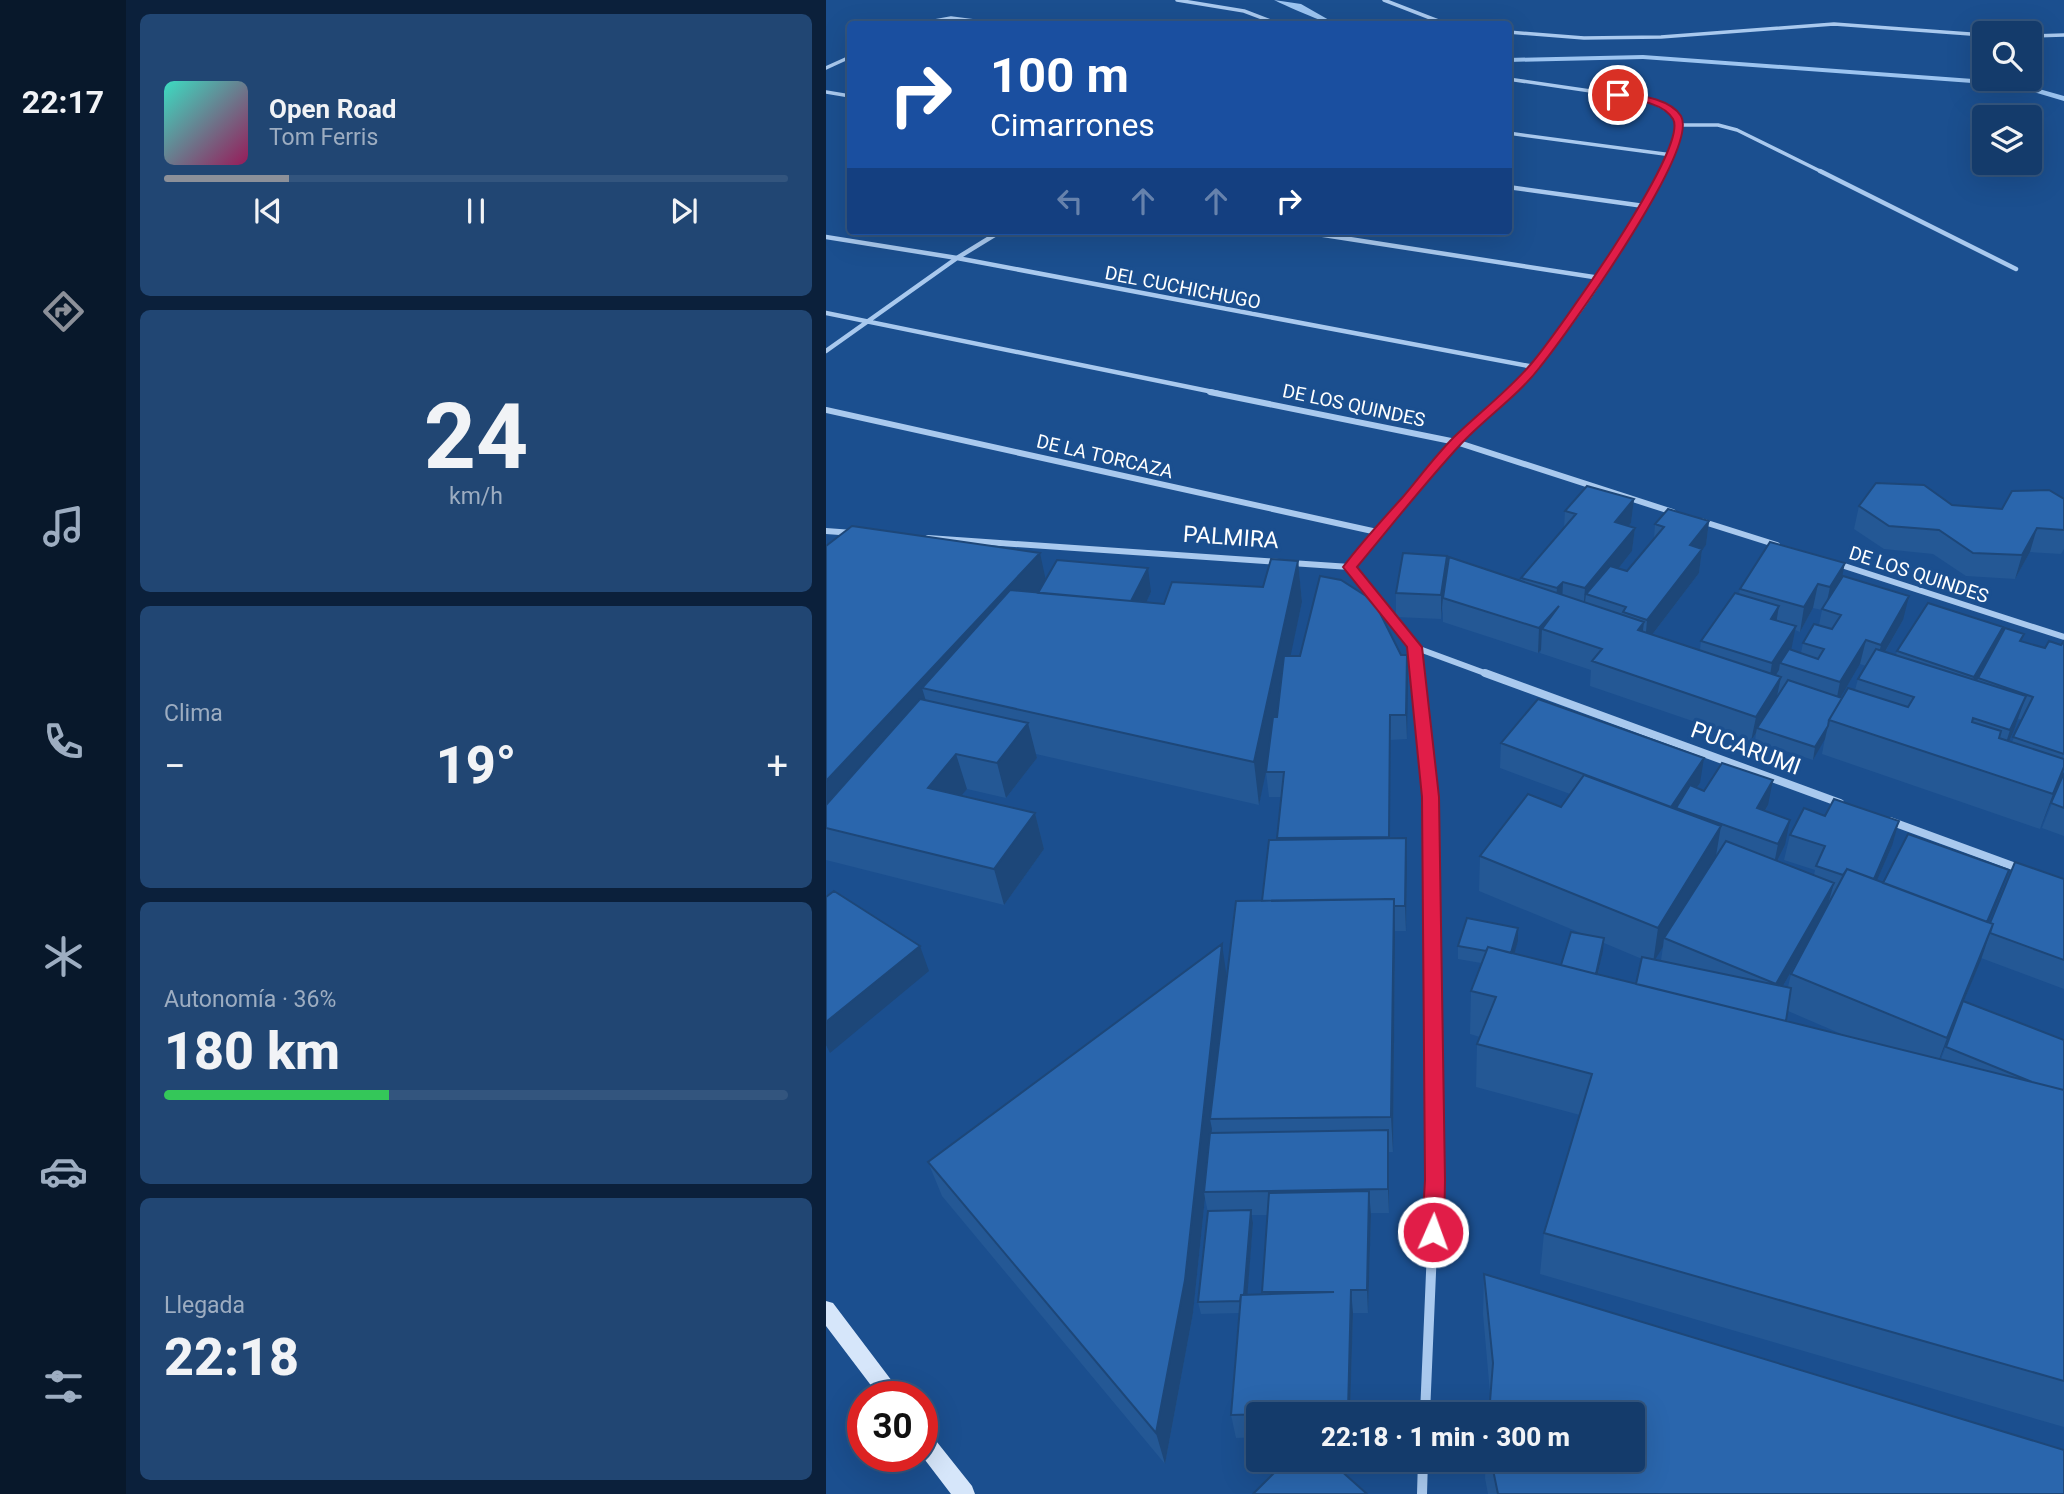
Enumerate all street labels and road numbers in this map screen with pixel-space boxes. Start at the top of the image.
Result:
street label: DEL CUCHICHUGO [1103,261,1263,314]
street label: DE LOS QUINDES [1280,379,1427,432]
street label: DE LA TORCAZA [1034,430,1176,484]
street label: PALMIRA [1182,521,1280,554]
street label: DE LOS QUINDES [1846,541,1992,608]
street label: PUCARUMI [1687,716,1804,781]

